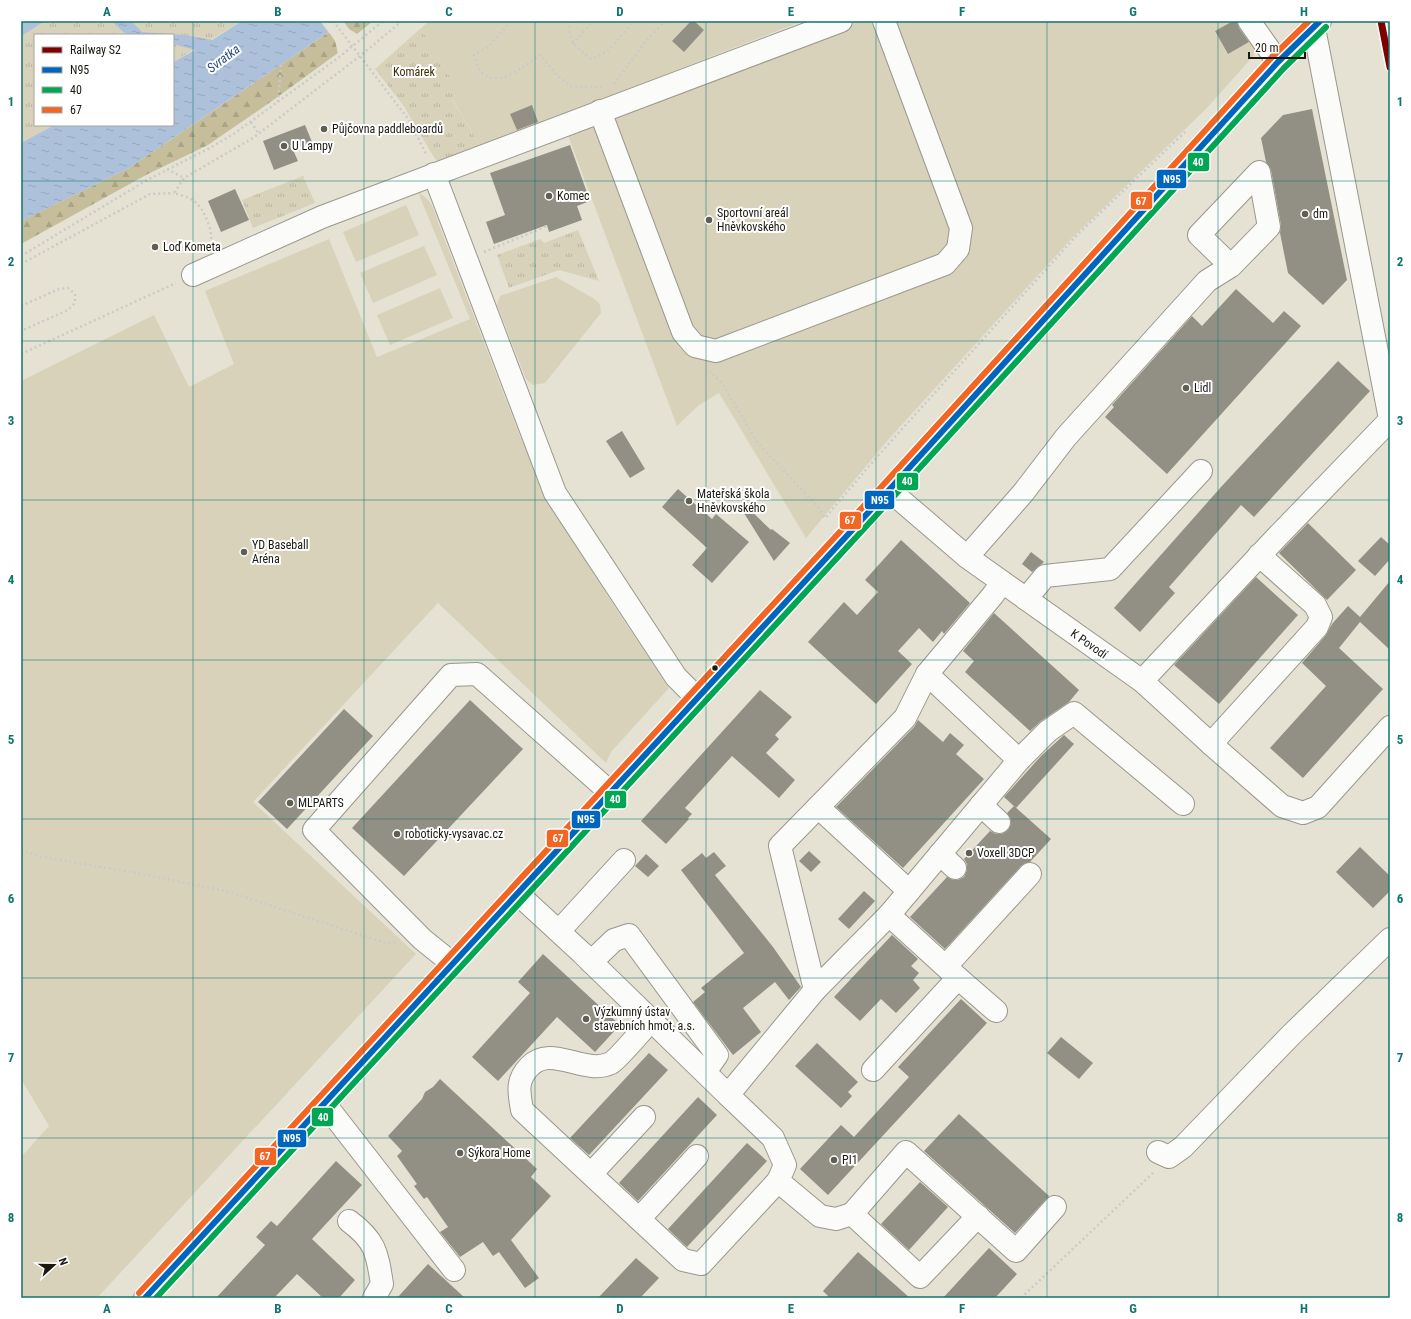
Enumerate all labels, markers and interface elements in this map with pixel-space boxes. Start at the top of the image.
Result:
text: A [103,4,111,19]
text: B [274,4,282,19]
text: C [445,4,453,19]
text: D [616,4,624,19]
text: E [788,4,795,19]
text: F [959,4,965,19]
text: G [1129,4,1137,19]
text: H [1300,4,1308,19]
legend [34,34,174,126]
scale bar [1249,34,1305,60]
water label: Svratka [204,41,243,76]
text: 20 m [1255,41,1279,55]
text: Railway S2 [70,43,121,57]
text: N95 [70,63,89,77]
park label: Komárek [393,65,435,79]
text: 40 [70,83,82,97]
text: 1 [8,94,14,109]
text: 1 [1397,94,1403,109]
text: 67 [70,103,82,117]
place label: Půjčovna paddleboardů [332,122,443,136]
marker: Půjčovna paddleboardů [319,124,329,134]
place label: U Lampy [292,139,333,153]
marker: U Lampy [279,141,289,151]
line badge: 40 [1187,152,1210,172]
text: 40 [1192,156,1204,169]
line badge: N95 [1156,169,1187,189]
text: N95 [1163,173,1181,186]
place label: Komec [557,189,590,203]
marker: Komec [544,191,554,201]
line badge: 67 [1130,191,1153,210]
text: 67 [1135,195,1147,208]
place label: Sportovní areál Hněvkovského [717,206,788,234]
place label: dm [1313,207,1328,221]
marker: dm [1300,209,1310,219]
marker: Sportovní areál Hněvkovského [704,215,714,225]
place label: Loď Kometa [163,240,221,254]
marker: Loď Kometa [150,242,160,252]
text: 2 [8,254,15,269]
text: 2 [1397,254,1404,269]
place label: Lidl [1194,381,1211,395]
marker: Lidl [1181,383,1191,393]
text: 3 [8,413,14,428]
text: 3 [1397,413,1403,428]
line badge: 40 [896,472,919,491]
text: 40 [901,475,913,488]
place label: Mateřská škola Hněvkovského [697,487,770,515]
line badge: N95 [864,490,895,510]
text: N95 [871,494,889,507]
marker: Mateřská škola Hněvkovského [684,496,694,506]
line badge: 67 [839,511,862,530]
text: 67 [844,514,856,527]
place label: YD Baseball Aréna [252,538,308,566]
marker: YD Baseball Aréna [239,547,249,557]
text: 4 [8,572,15,587]
text: 4 [1397,572,1404,587]
street label: K Povodí [1068,626,1111,662]
unlabelled marker [710,663,720,673]
text: 5 [8,732,15,747]
text: 5 [1397,732,1404,747]
line badge: 40 [604,790,627,809]
text: 40 [609,793,621,806]
place label: MLPARTS [298,796,344,810]
marker: MLPARTS [285,798,295,808]
line badge: N95 [571,810,601,829]
text: N95 [577,813,595,826]
place label: roboticky-vysavac.cz [405,827,503,841]
marker: roboticky-vysavac.cz [392,829,402,839]
line badge: 67 [546,829,569,848]
text: 67 [552,832,564,845]
place label: Voxell 3DCP [977,846,1035,860]
marker: Voxell 3DCP [964,848,974,858]
text: 6 [8,891,15,906]
text: 6 [1397,891,1404,906]
place label: Výzkumný ústav stavebních hmot, a.s. [594,1005,695,1033]
marker: Výzkumný ústav stavebních hmot, a.s. [581,1014,591,1024]
text: 7 [8,1050,15,1065]
text: 7 [1397,1050,1404,1065]
line badge: 40 [311,1107,334,1127]
text: 40 [317,1111,329,1124]
line badge: N95 [277,1129,307,1148]
text: N95 [283,1132,301,1145]
place label: Sýkora Home [468,1146,531,1160]
line badge: 67 [254,1147,277,1166]
marker: Sýkora Home [455,1148,465,1158]
text: 67 [259,1150,271,1163]
place label: PI1 [842,1153,858,1167]
marker: PI1 [829,1155,839,1165]
text: 8 [8,1210,14,1225]
text: 8 [1397,1210,1403,1225]
north arrow [34,1245,74,1285]
text: N [56,1256,70,1267]
text: A [103,1301,111,1316]
text: B [274,1301,282,1316]
text: C [445,1301,453,1316]
text: D [616,1301,624,1316]
text: E [788,1301,795,1316]
text: F [959,1301,965,1316]
text: G [1129,1301,1137,1316]
text: H [1300,1301,1308,1316]

